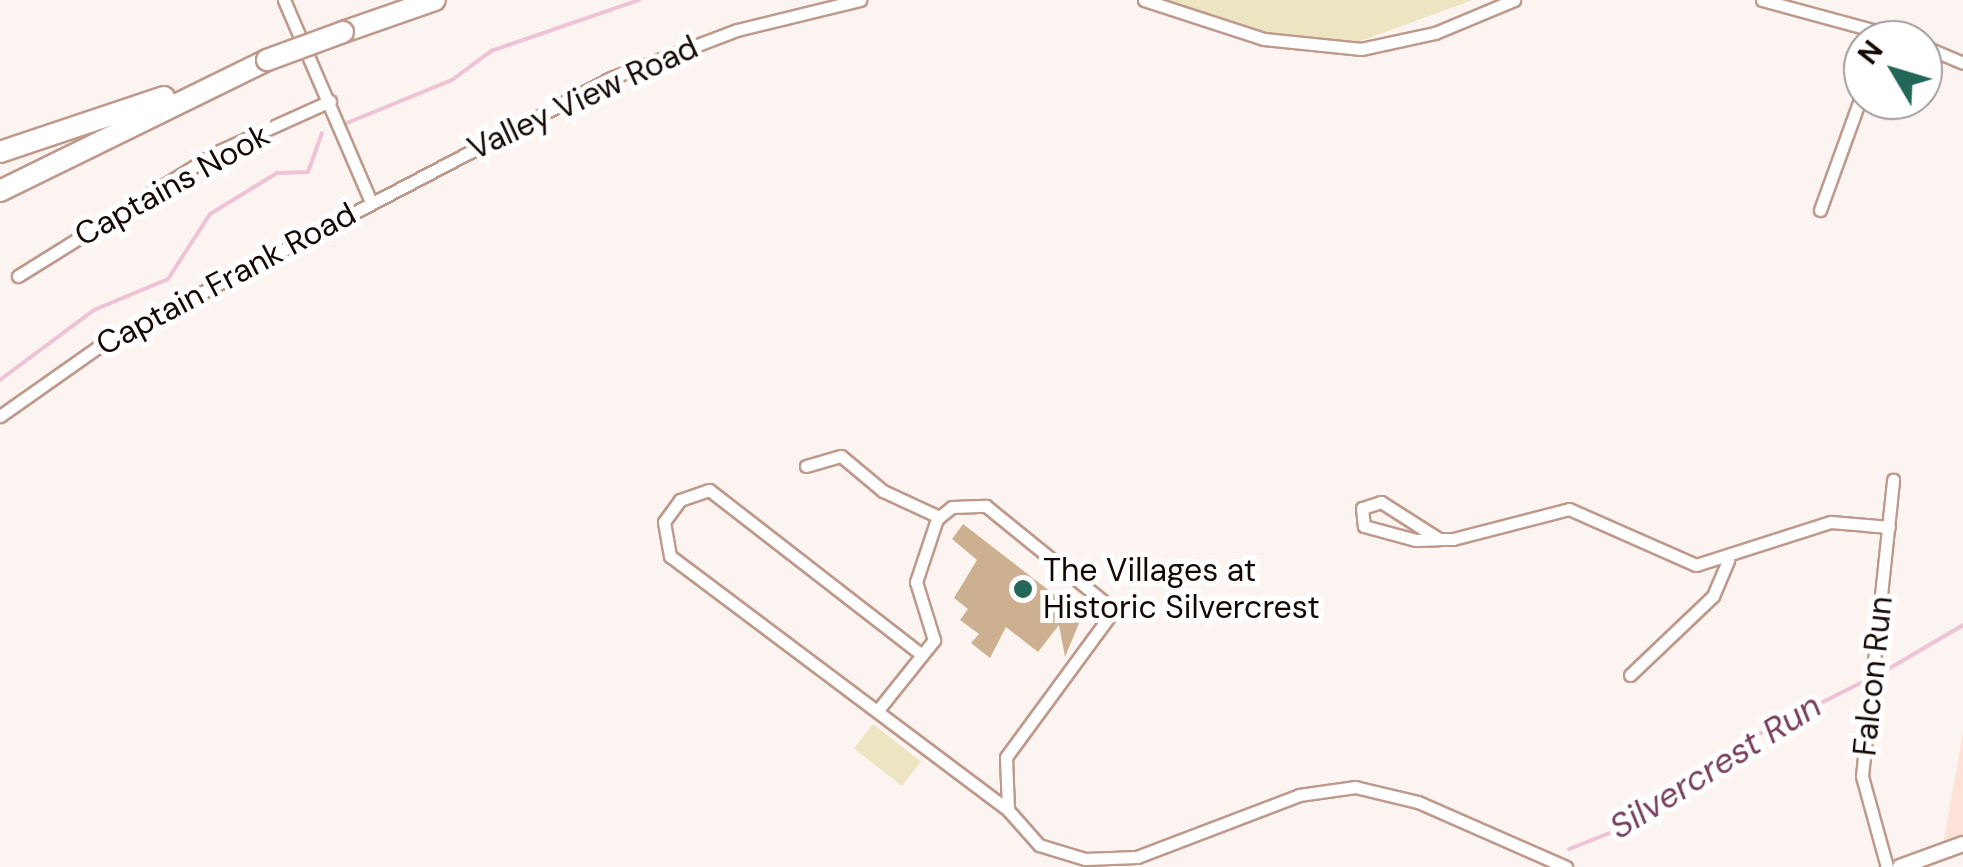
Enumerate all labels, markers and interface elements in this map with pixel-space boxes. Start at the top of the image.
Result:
north arrow [1843,20,1943,120]
street label: Valley View Road [462,28,704,168]
text: N [1850,33,1891,72]
street label: Captains Nook [68,116,276,254]
street label: Captain Frank Road [90,194,362,364]
place label: The Villages at Historic Silvercrest [1043,552,1320,627]
marker: The Villages at Historic Silvercrest [1012,578,1034,600]
street label: Falcon Run [1846,594,1900,758]
water label: Silvercrest Run [1601,684,1829,848]

